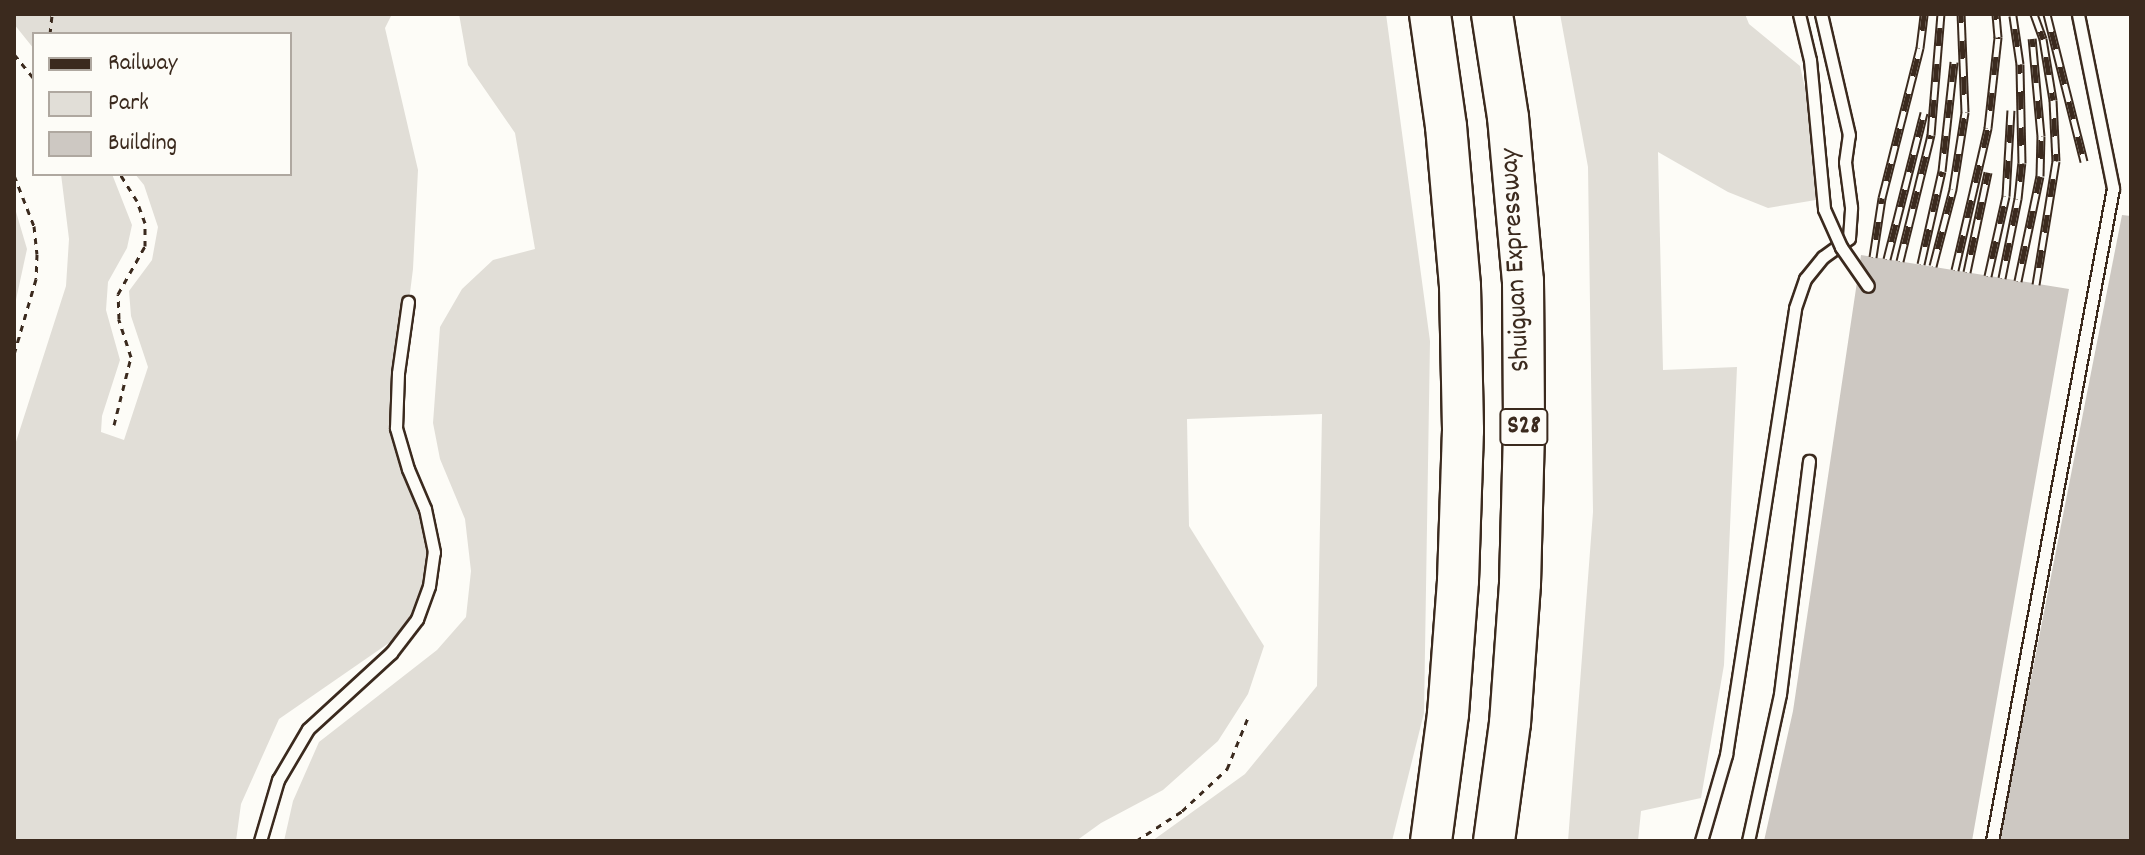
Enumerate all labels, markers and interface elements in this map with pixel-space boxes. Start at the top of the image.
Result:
legend [32,32,292,176]
text: Railway [108,47,177,81]
text: Park [108,87,149,121]
text: Building [108,127,177,161]
street label: Shuiguan Expressway [1494,147,1540,373]
road number: S28 [1498,405,1550,449]

